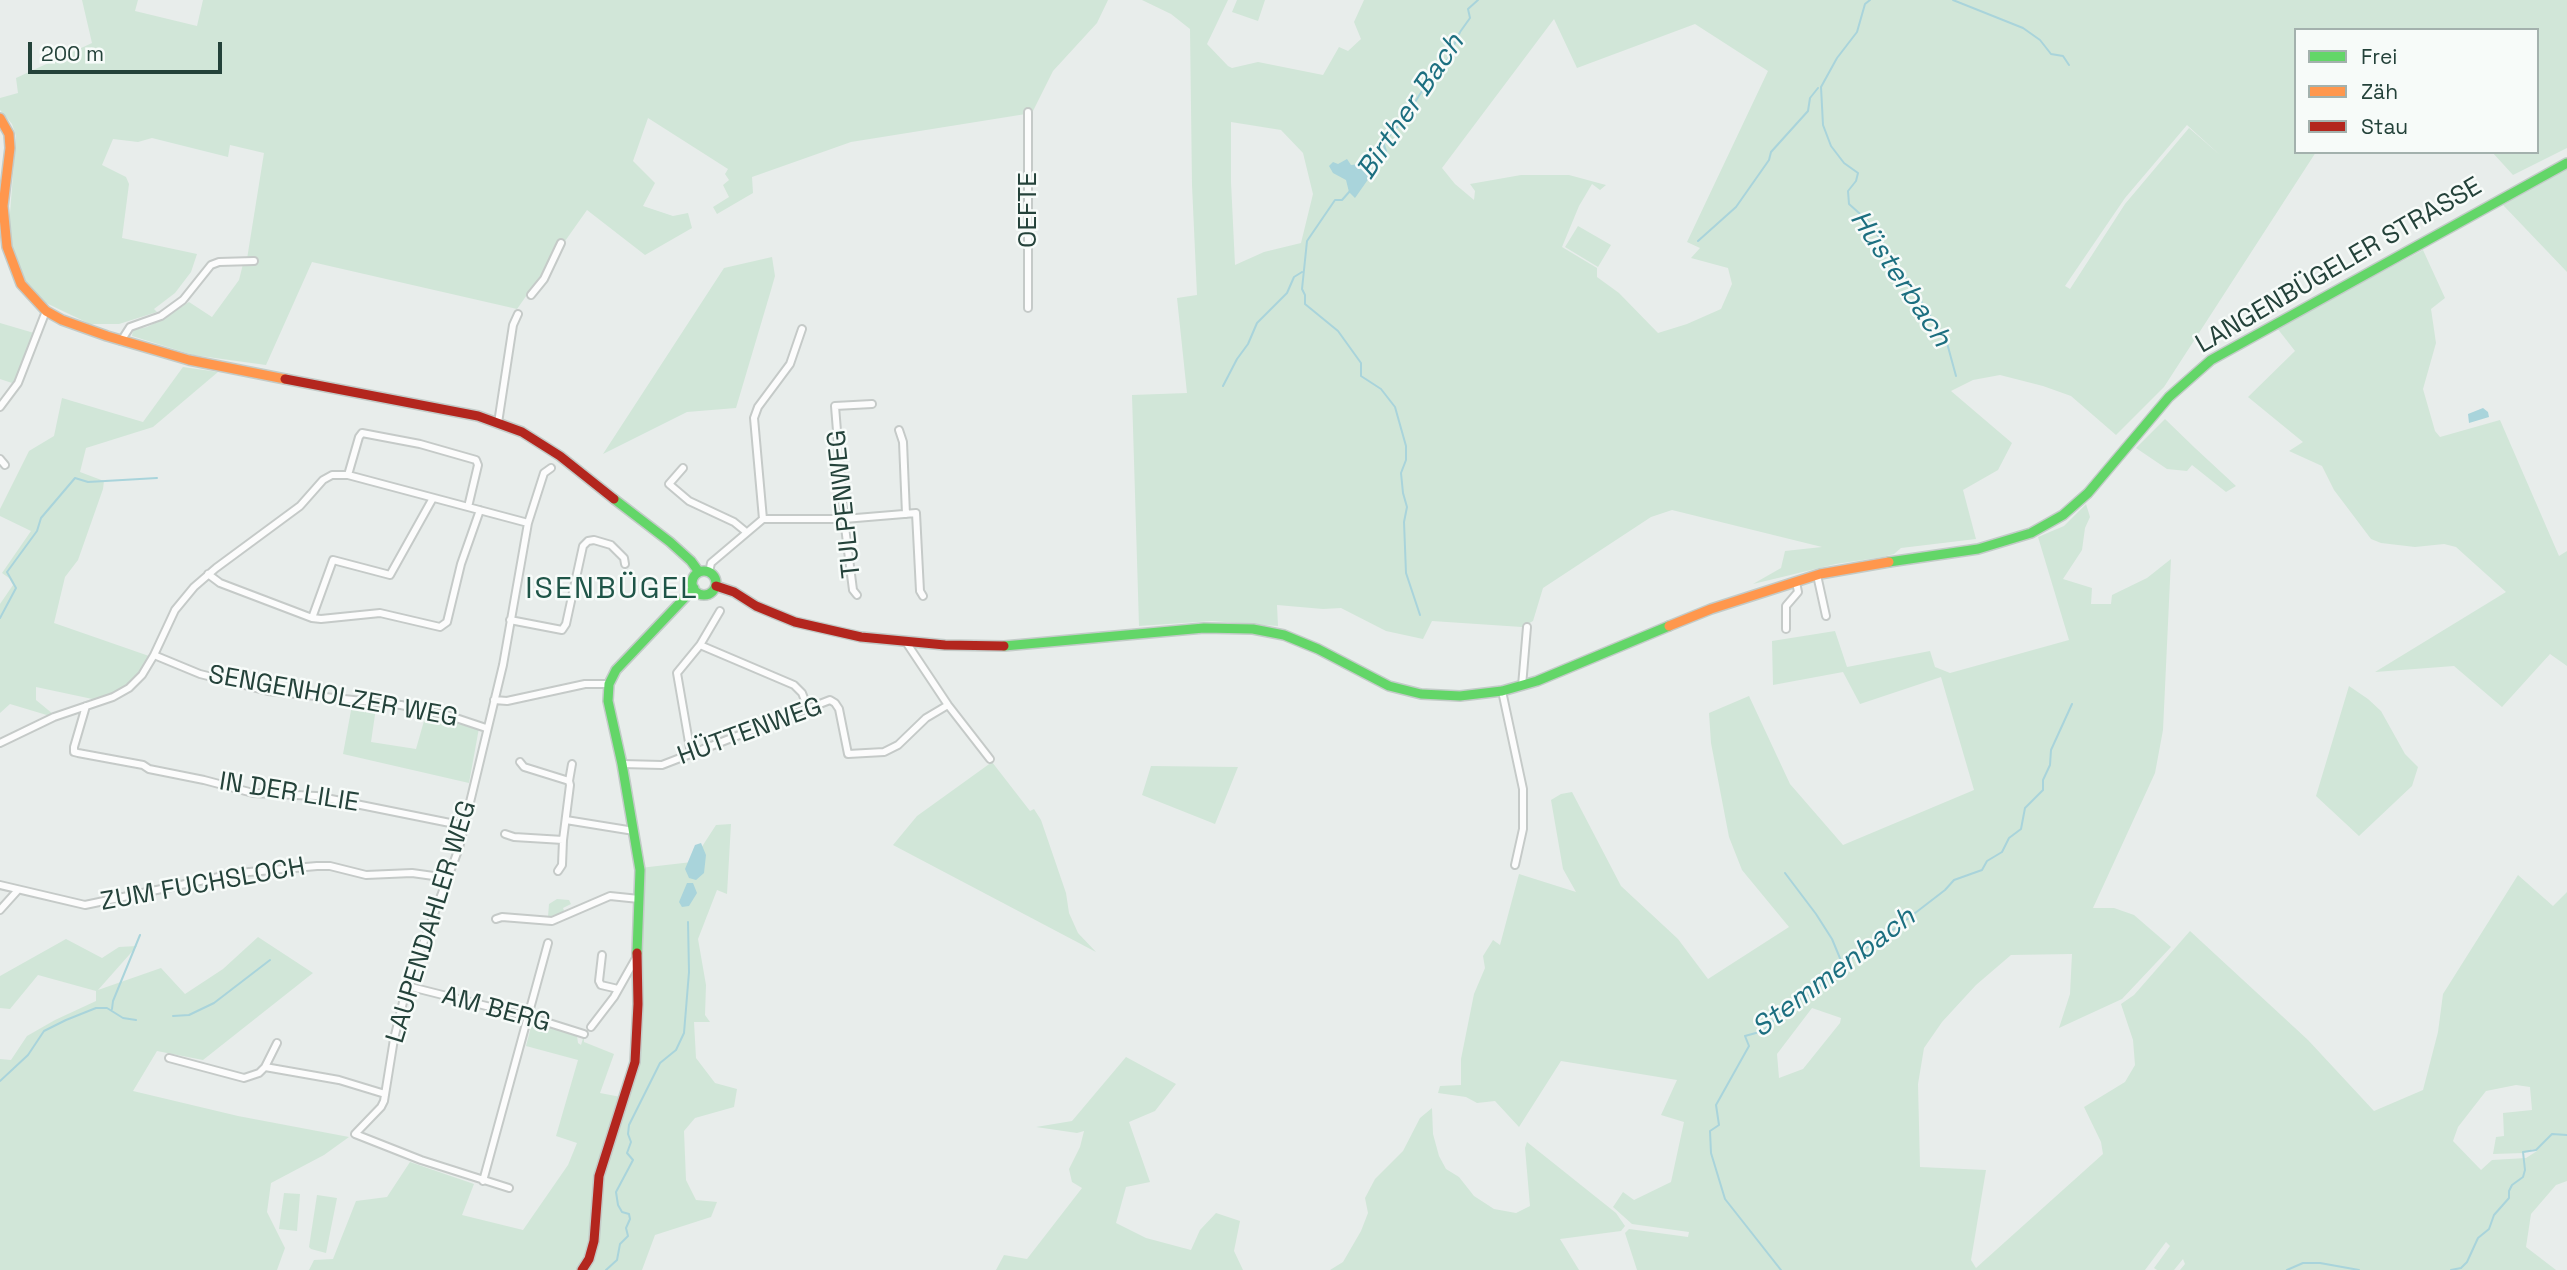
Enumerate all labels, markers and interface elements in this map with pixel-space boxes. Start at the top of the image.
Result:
scale bar [32,28,226,72]
water label: Birther Bach [1350,28,1472,186]
legend [2294,28,2539,154]
text: 200 m [41,40,104,67]
text: Frei [2361,43,2397,70]
text: Zäh [2361,78,2398,105]
text: Stau [2361,113,2408,140]
street label: LANGENBÜGELER STRASSE [2191,171,2487,361]
street label: OEFTE [1013,172,1045,248]
water label: Hüsterbach [1842,204,1958,354]
street label: TULPENWEG [822,428,868,580]
district label: ISENBÜGEL [526,572,698,608]
street label: SENGENHOLZER WEG [206,660,460,734]
street label: HÜTTENWEG [674,691,826,773]
street label: IN DER LILIE [217,767,361,819]
street label: LAUPENDAHLER WEG [380,797,484,1047]
street label: ZUM FUCHSLOCH [98,852,308,918]
water label: Stemmenbach [1746,901,1922,1045]
street label: AM BERG [438,981,554,1039]

